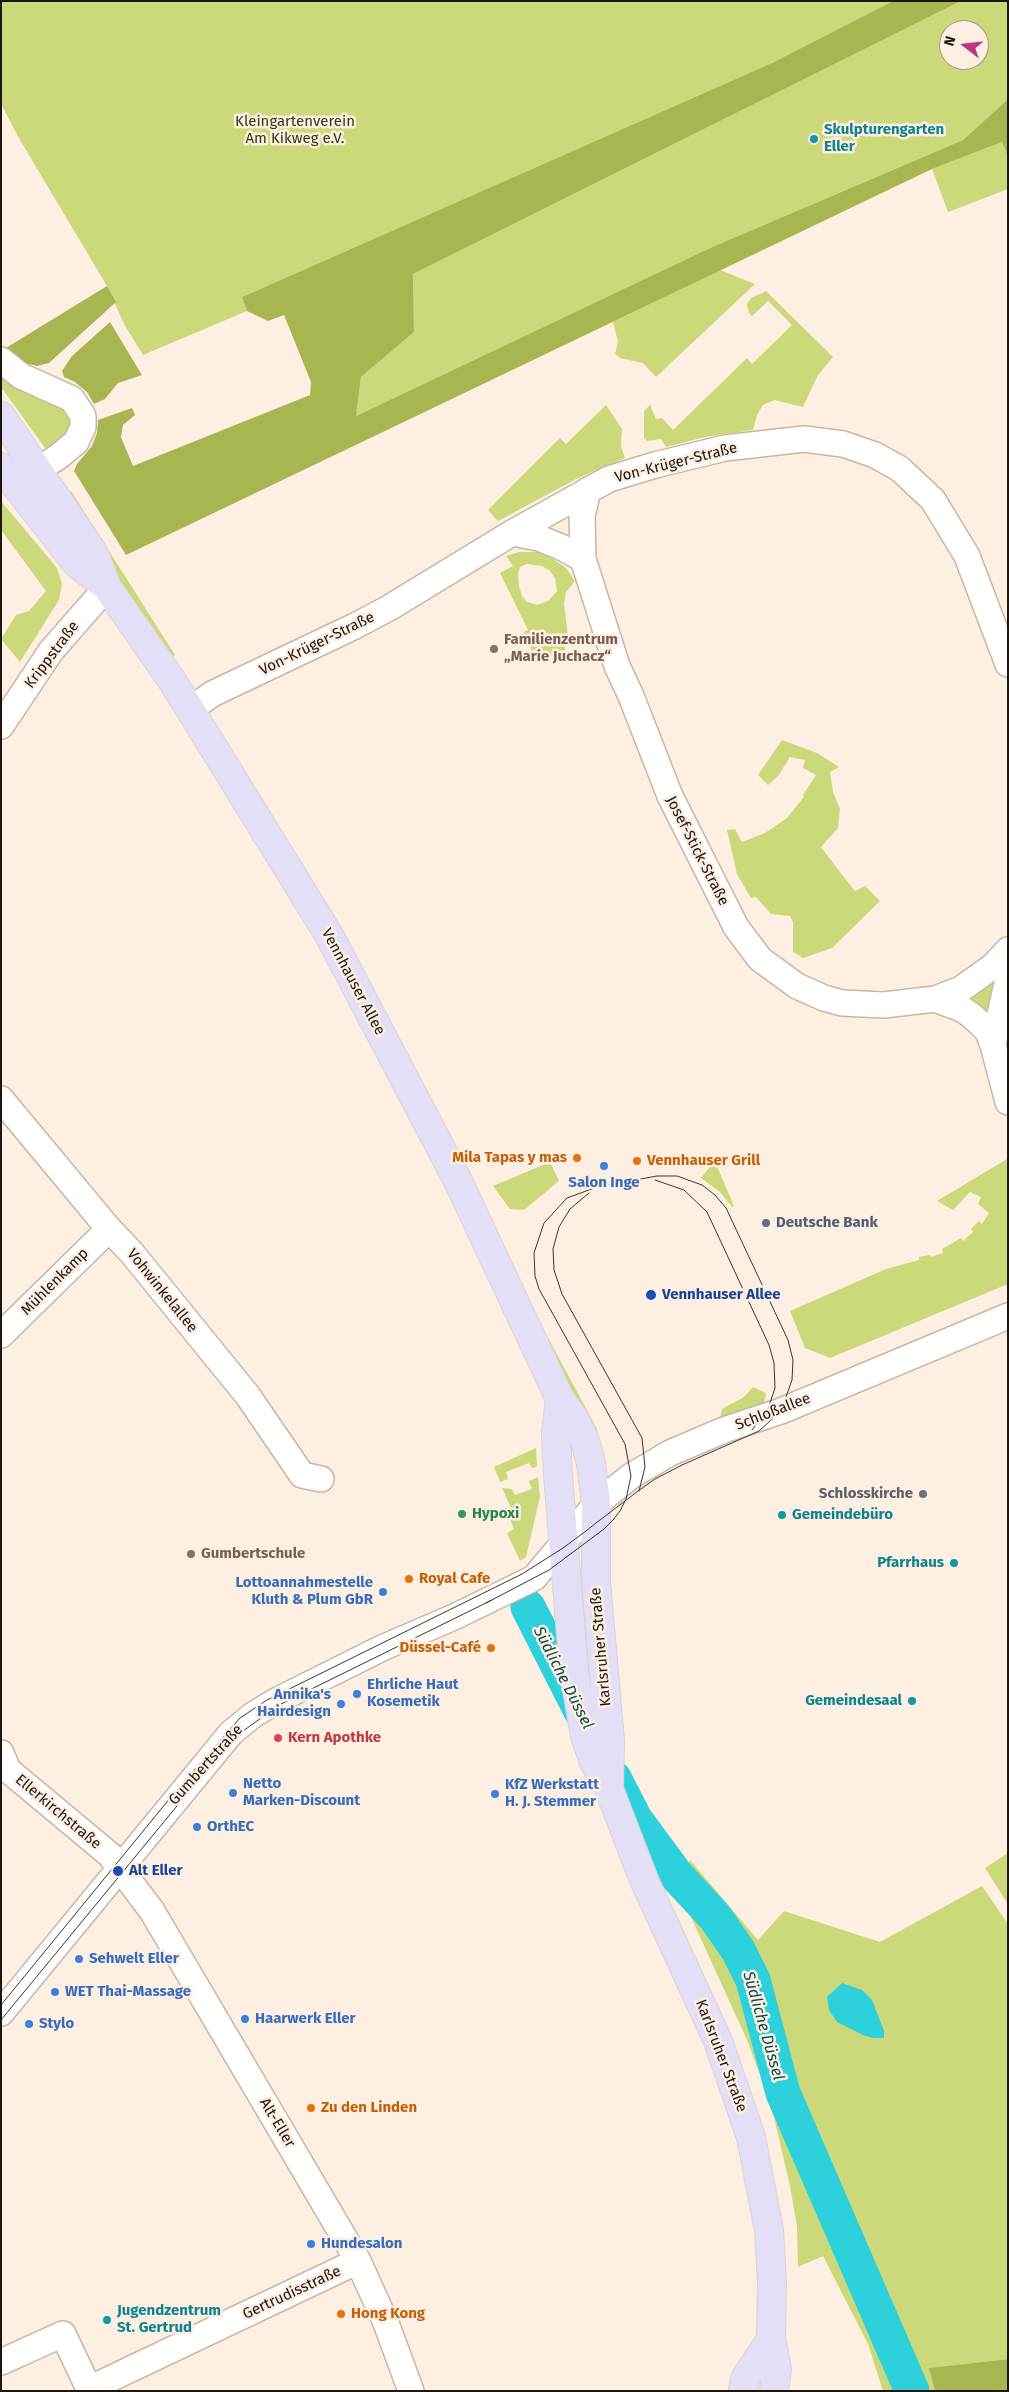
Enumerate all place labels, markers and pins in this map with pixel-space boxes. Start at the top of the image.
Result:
place label: Skulpturengarten Eller [824,121,944,156]
marker: Skulpturengarten Eller [808,133,820,145]
place label: Familienzentrum „Marie Juchacz“ [504,631,618,666]
marker: Familienzentrum „Marie Juchacz“ [488,643,500,655]
place label: Mila Tapas y mas [452,1149,567,1167]
marker: Mila Tapas y mas [571,1152,583,1164]
place label: Vennhauser Grill [647,1152,760,1170]
marker: Vennhauser Grill [631,1155,643,1167]
marker: Salon Inge [598,1160,610,1172]
place label: Salon Inge [568,1174,640,1192]
place label: Deutsche Bank [776,1214,878,1232]
marker: Deutsche Bank [760,1217,772,1229]
place label: Vennhauser Allee [662,1286,781,1304]
marker: Vennhauser Allee [644,1288,658,1302]
place label: Schlosskirche [819,1485,913,1503]
marker: Schlosskirche [917,1488,929,1500]
place label: Hypoxi [472,1505,519,1523]
place label: Gemeindebüro [792,1506,893,1524]
marker: Hypoxi [456,1508,468,1520]
marker: Gemeindebüro [776,1509,788,1521]
place label: Gumbertschule [201,1545,305,1563]
marker: Gumbertschule [185,1548,197,1560]
place label: Pfarrhaus [877,1554,944,1572]
marker: Pfarrhaus [948,1557,960,1569]
place label: Royal Cafe [419,1570,490,1588]
marker: Royal Cafe [403,1573,415,1585]
place label: Lottoannahmestelle Kluth & Plum GbR [235,1574,373,1609]
marker: Lottoannahmestelle Kluth & Plum GbR [377,1586,389,1598]
place label: Düssel-Café [399,1639,481,1657]
marker: Düssel-Café [485,1642,497,1654]
place label: Ehrliche Haut Kosemetik [367,1676,458,1711]
place label: Annika's Hairdesign [257,1686,331,1721]
marker: Ehrliche Haut Kosemetik [351,1688,363,1700]
place label: Gemeindesaal [805,1692,902,1710]
marker: Gemeindesaal [906,1695,918,1707]
marker: Annika's Hairdesign [335,1698,347,1710]
place label: Kern Apothke [288,1729,381,1747]
marker: Kern Apothke [272,1732,284,1744]
place label: Netto Marken-Discount [243,1775,360,1810]
place label: KfZ Werkstatt H. J. Stemmer [505,1776,599,1811]
marker: Netto Marken-Discount [227,1787,239,1799]
marker: KfZ Werkstatt H. J. Stemmer [489,1788,501,1800]
place label: OrthEC [207,1818,254,1836]
marker: OrthEC [191,1821,203,1833]
place label: Alt Eller [129,1862,183,1880]
marker: Alt Eller [111,1864,125,1878]
place label: Sehwelt Eller [89,1950,179,1968]
marker: Sehwelt Eller [73,1953,85,1965]
place label: WET Thai-Massage [65,1983,191,2001]
marker: WET Thai-Massage [49,1986,61,1998]
place label: Haarwerk Eller [255,2010,356,2028]
marker: Haarwerk Eller [239,2013,251,2025]
place label: Stylo [39,2015,74,2033]
marker: Stylo [23,2018,35,2030]
place label: Zu den Linden [321,2099,417,2117]
marker: Zu den Linden [305,2102,317,2114]
place label: Hundesalon [321,2235,402,2253]
marker: Hundesalon [305,2238,317,2250]
place label: Jugendzentrum St. Gertrud [117,2302,221,2337]
place label: Hong Kong [351,2305,425,2323]
marker: Hong Kong [335,2308,347,2320]
marker: Jugendzentrum St. Gertrud [101,2314,113,2326]

